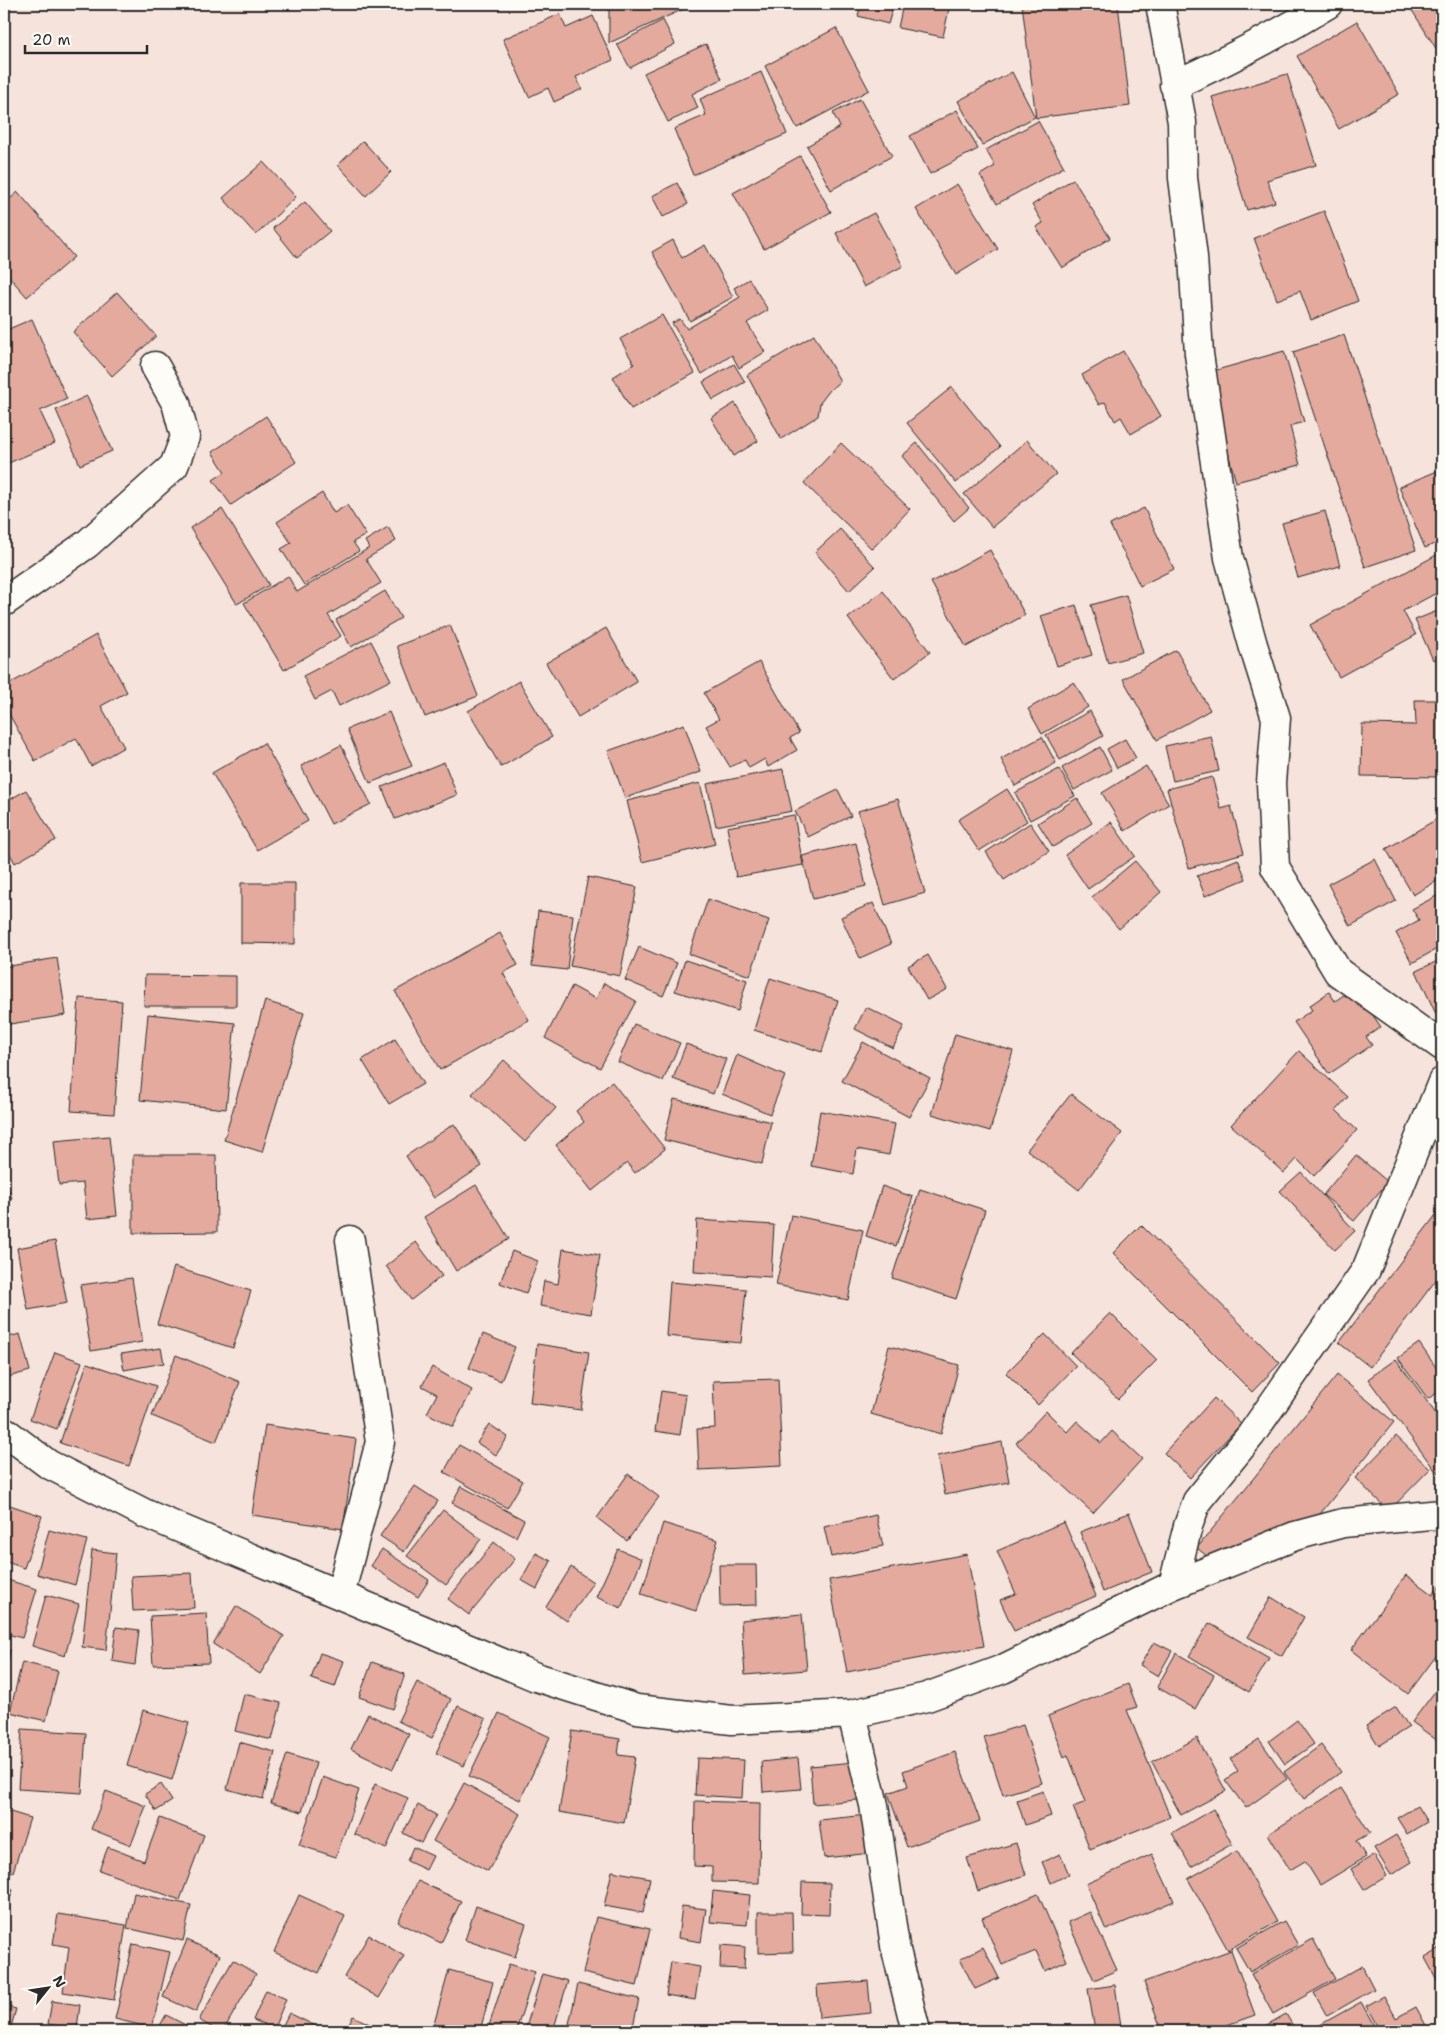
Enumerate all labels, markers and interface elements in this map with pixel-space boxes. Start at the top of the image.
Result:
scale bar [25,22,148,54]
text: 20 m [32,30,71,50]
north arrow [22,1962,72,2012]
text: N [49,1972,70,1991]

